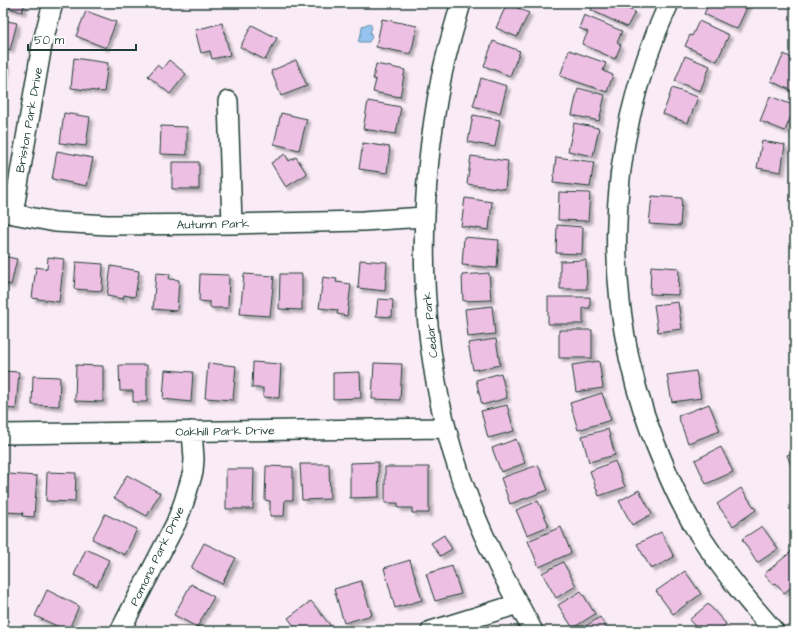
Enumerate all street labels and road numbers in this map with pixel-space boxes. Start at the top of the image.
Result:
street label: Briston Park Drive [12,65,47,174]
street label: Autumn Park [177,215,250,234]
street label: Cedar Park [419,290,442,359]
street label: Oakhill Park Drive [175,422,275,441]
street label: Pomona Park Drive [126,503,189,609]

